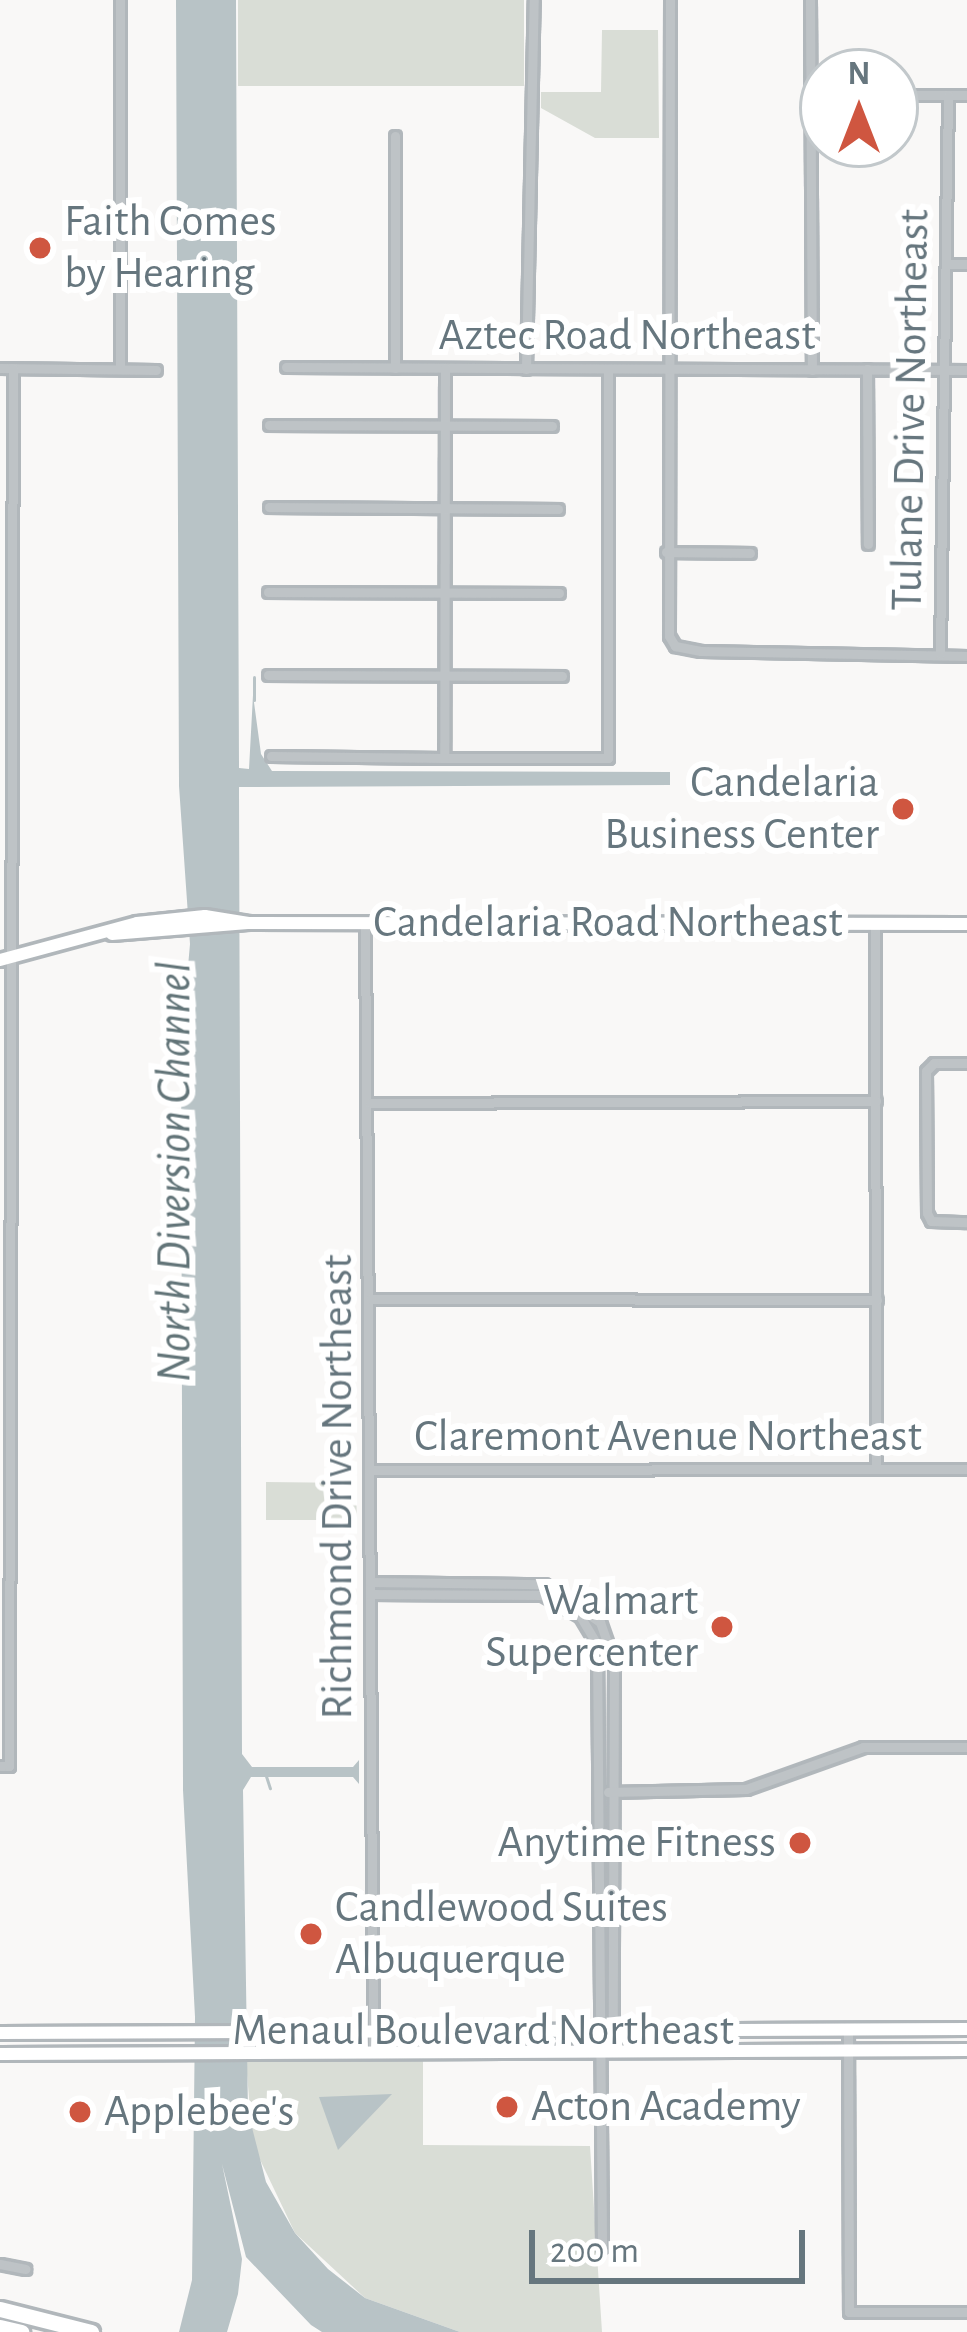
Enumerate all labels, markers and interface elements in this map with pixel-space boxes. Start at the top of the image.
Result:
north arrow [799,48,919,168]
text: N [848,58,870,91]
place label: Faith Comes by Hearing [64,195,277,301]
street label: Tulane Drive Northeast [880,209,942,611]
marker: Faith Comes by Hearing [27,235,53,261]
street label: Aztec Road Northeast [438,309,816,363]
place label: Candelaria Business Center [604,756,879,862]
marker: Candelaria Business Center [890,796,916,822]
street label: Candelaria Road Northeast [373,896,843,950]
water label: North Diversion Channel [147,961,205,1383]
street label: Richmond Drive Northeast [311,1254,365,1720]
street label: Claremont Avenue Northeast [414,1410,922,1464]
place label: Walmart Supercenter [485,1574,698,1680]
marker: Walmart Supercenter [709,1614,735,1640]
place label: Anytime Fitness [497,1816,776,1870]
marker: Anytime Fitness [787,1830,813,1856]
place label: Candlewood Suites Albuquerque [335,1881,668,1987]
marker: Candlewood Suites Albuquerque [298,1921,324,1947]
street label: Menaul Boulevard Northeast [232,2004,734,2058]
place label: Acton Academy [531,2080,801,2134]
place label: Applebee's [104,2085,294,2139]
marker: Acton Academy [494,2094,520,2120]
marker: Applebee's [67,2099,93,2125]
scale bar [535,2206,811,2280]
text: 200 m [550,2233,639,2269]

